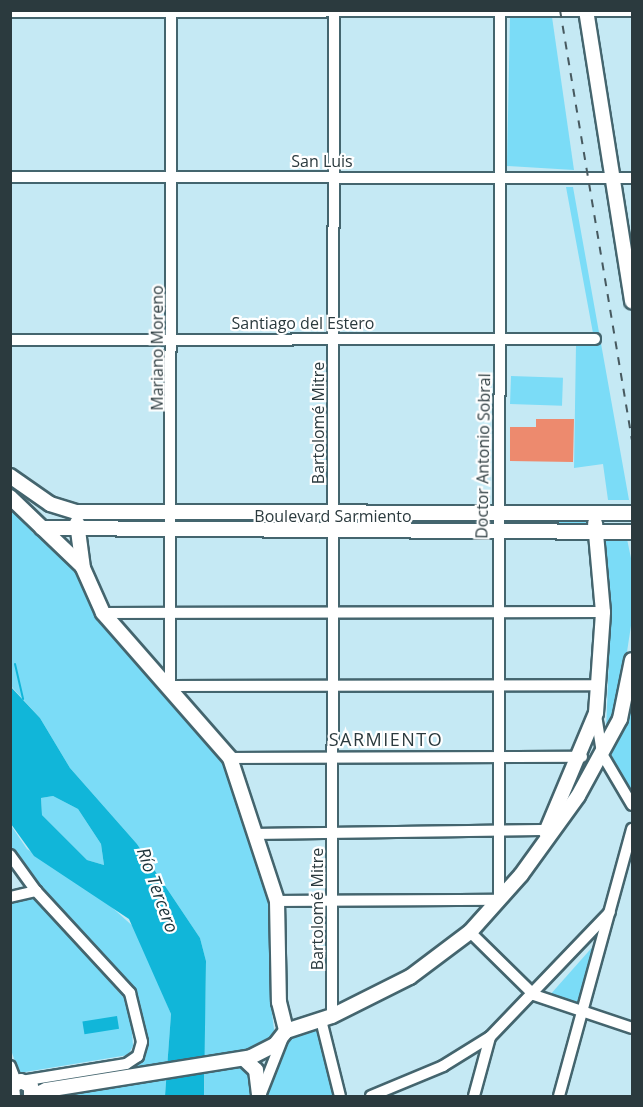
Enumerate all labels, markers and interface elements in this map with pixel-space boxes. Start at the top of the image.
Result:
street label: San Luis [291,151,353,171]
street label: Mariano Moreno [147,285,167,411]
street label: Santiago del Estero [232,313,374,333]
street label: Bartolomé Mitre [308,362,328,484]
street label: Doctor Antonio Sobral [472,373,494,539]
street label: Boulevard Sarmiento [254,506,412,526]
district label: SARMIENTO [329,728,443,750]
water label: Río Tercero [133,844,183,936]
street label: Bartolomé Mitre [307,848,327,970]

